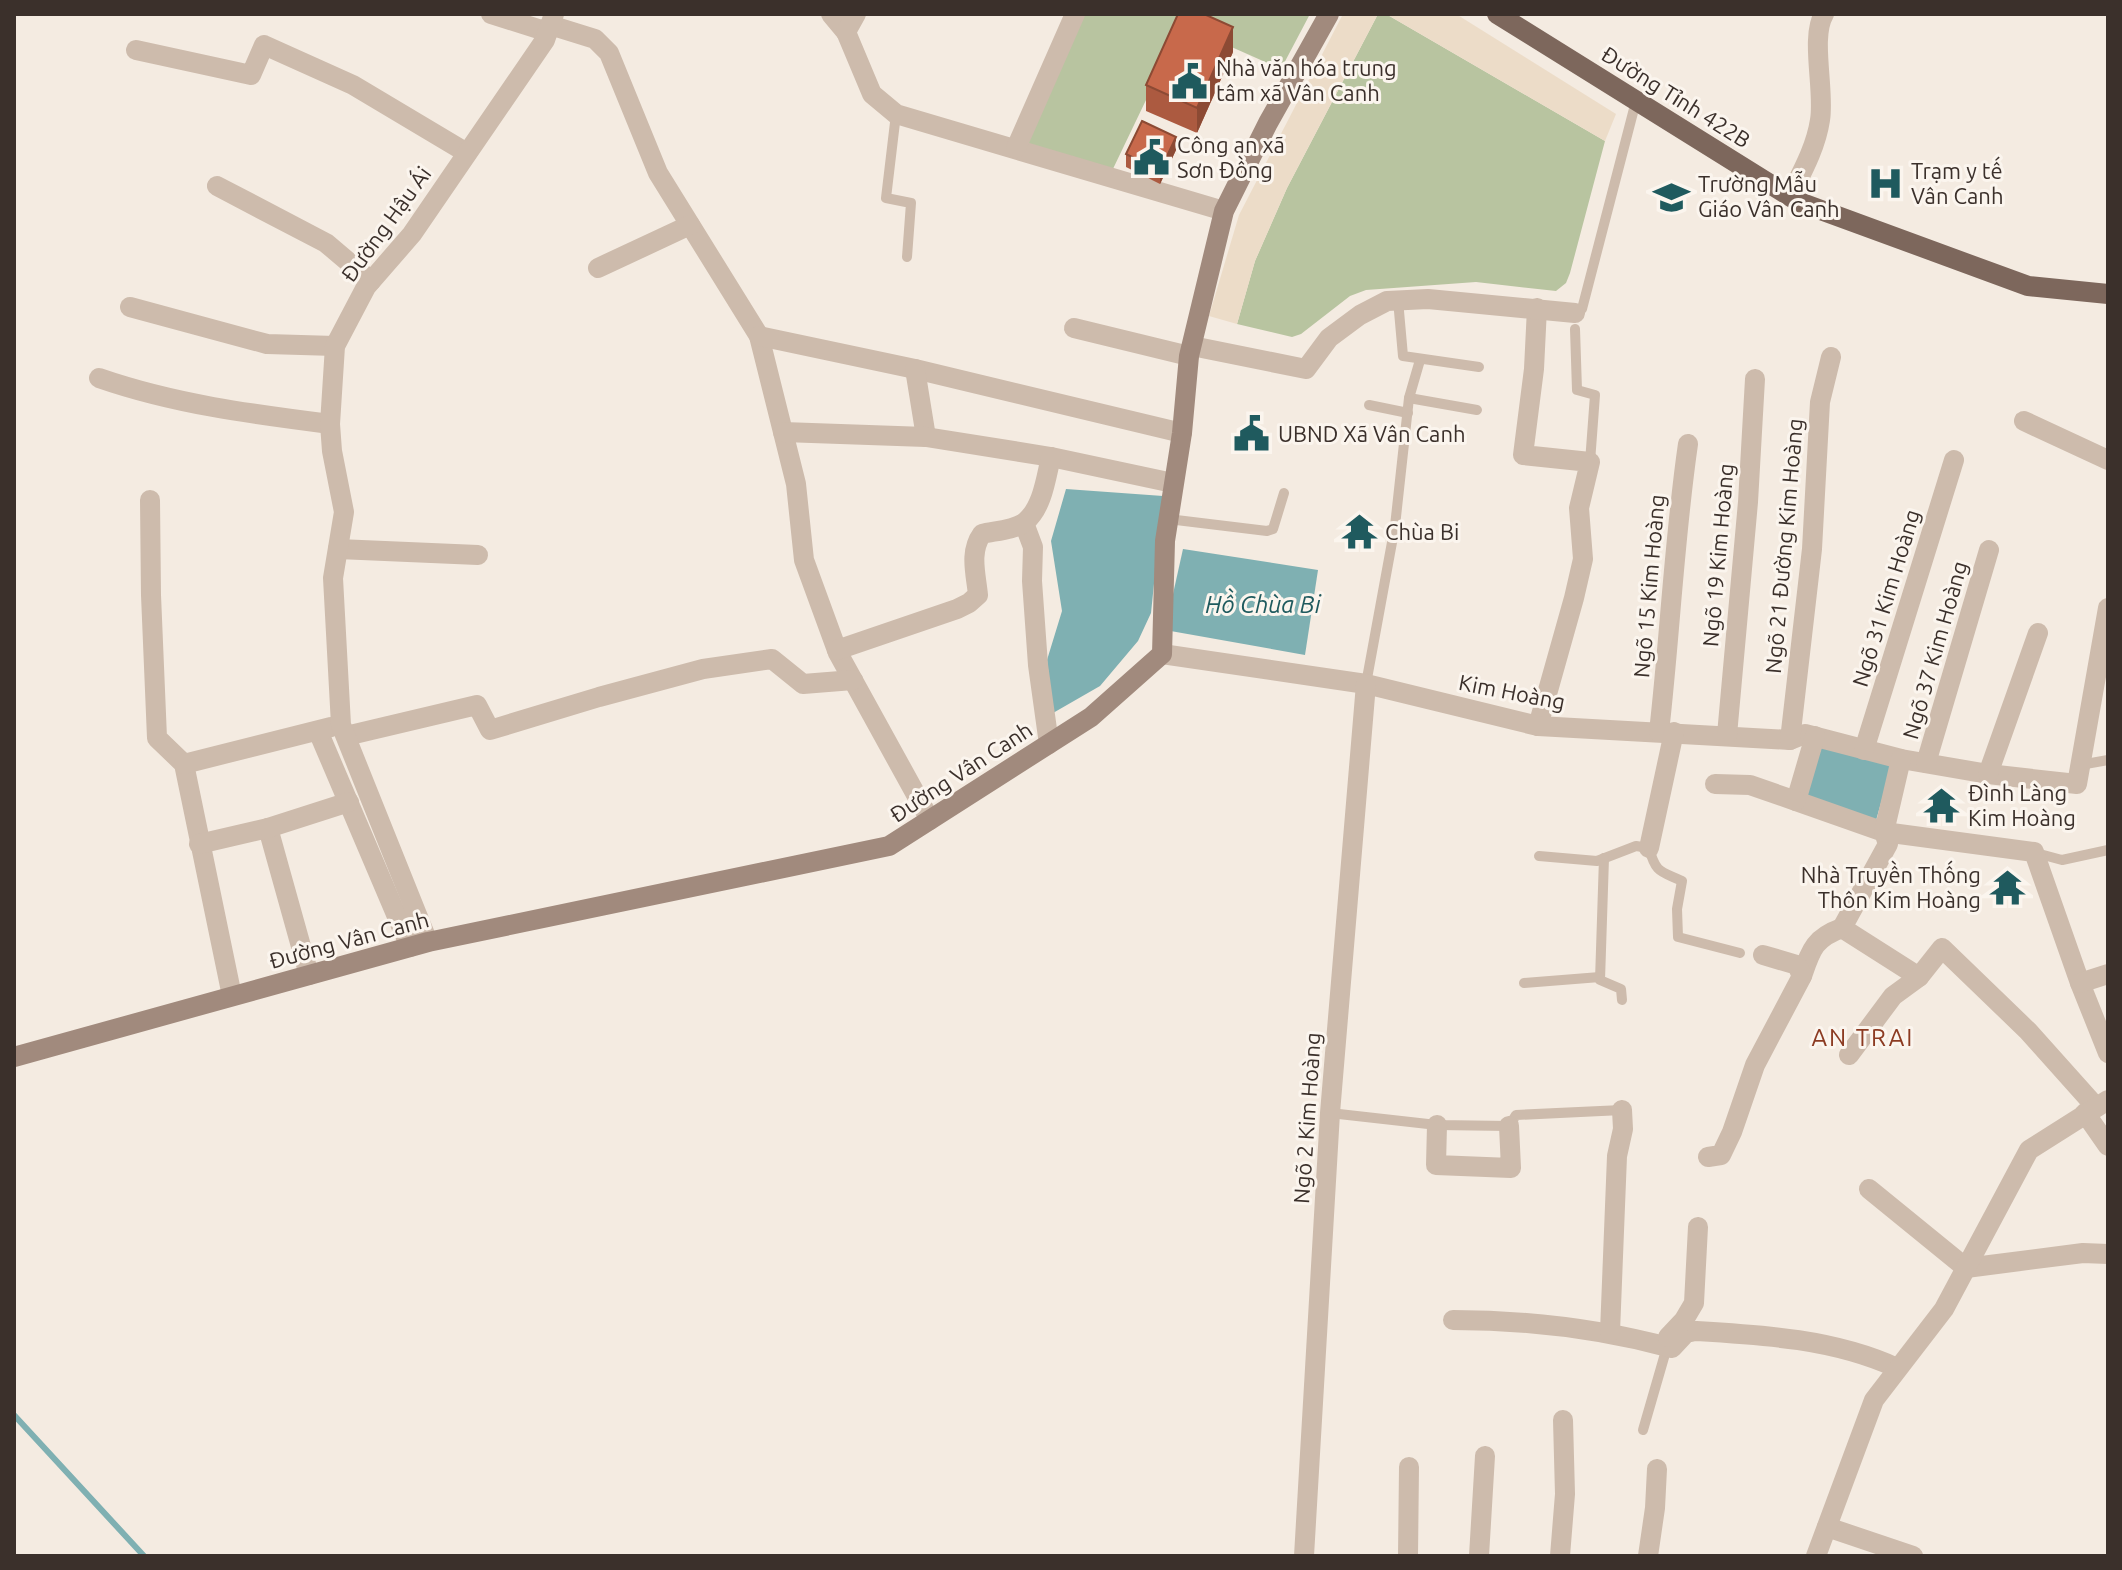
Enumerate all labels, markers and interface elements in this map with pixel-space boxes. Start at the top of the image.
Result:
street label: Đường Tỉnh 422B [1597,41,1755,152]
place label: Nhà văn hóa trung tâm xã Vân Canh [1216,55,1397,105]
public building icon: Nhà văn hóa trung tâm xã Vân Canh [1171,62,1209,100]
place label: Công an xã Sơn Đồng [1177,132,1285,182]
public building icon: Công an xã Sơn Đồng [1132,139,1170,177]
place label: Trạm y tế Vân Canh [1911,156,2003,208]
street label: Đường Hậu Ái [335,161,436,286]
hospital icon: Trạm y tế Vân Canh [1866,165,1904,203]
place label: Trường Mẫu Giáo Vân Canh [1698,170,1840,221]
school or university icon: Trường Mẫu Giáo Vân Canh [1653,178,1691,216]
public building icon: UBND Xã Vân Canh [1233,415,1271,453]
street label: Ngõ 21 Đường Kim Hoàng [1760,417,1807,675]
place label: UBND Xã Vân Canh [1278,421,1466,446]
street label: Ngõ 19 Kim Hoàng [1697,462,1738,648]
street label: Ngõ 15 Kim Hoàng [1628,493,1669,679]
street label: Ngõ 31 Kim Hoàng [1847,506,1924,690]
temple icon: Chùa Bi [1340,513,1378,551]
place label: Chùa Bi [1385,519,1459,544]
street label: Ngõ 37 Kim Hoàng [1897,558,1972,742]
water label: Hồ Chùa Bi [1205,587,1322,618]
street label: Kim Hoàng [1457,669,1567,714]
street label: Đường Vân Canh [885,716,1036,827]
place label: Đình Làng Kim Hoàng [1968,780,2076,830]
temple icon: Đình Làng Kim Hoàng [1923,787,1961,825]
place label: Nhà Truyền Thống Thôn Kim Hoàng [1801,860,1981,912]
temple icon: Nhà Truyền Thống Thôn Kim Hoàng [1988,869,2026,907]
street label: Đường Vân Canh [266,906,432,973]
district label: AN TRAI [1812,1024,1914,1051]
street label: Ngõ 2 Kim Hoàng [1288,1031,1325,1204]

